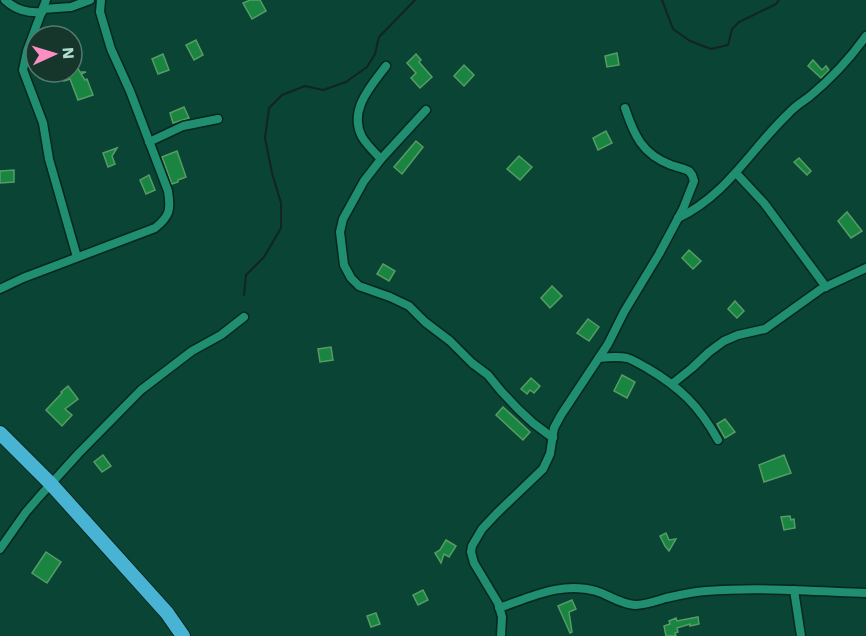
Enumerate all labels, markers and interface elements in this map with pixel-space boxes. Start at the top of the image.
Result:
north arrow [24,24,84,84]
text: N [59,46,78,60]

